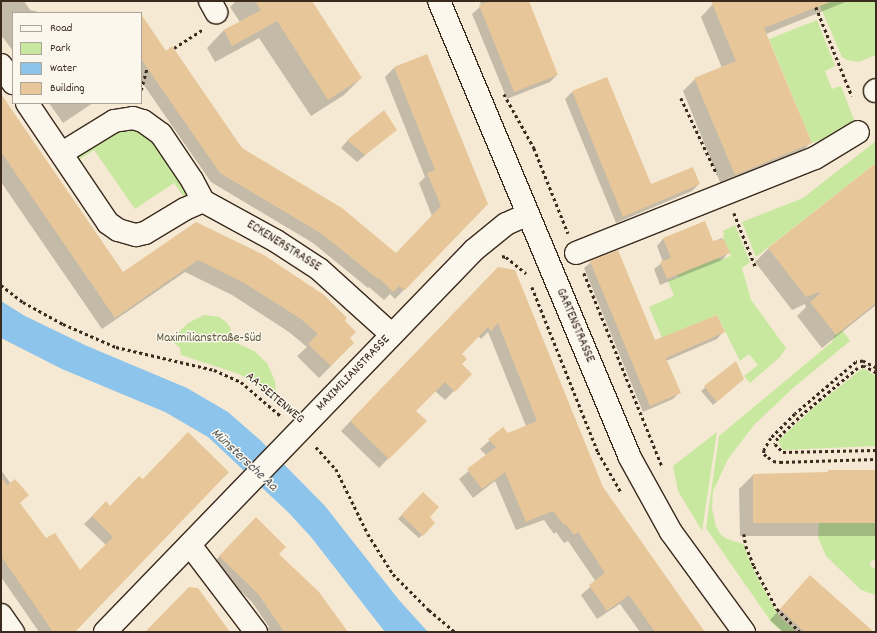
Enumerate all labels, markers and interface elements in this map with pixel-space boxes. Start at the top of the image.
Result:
legend [12,12,142,104]
text: Road [50,20,72,37]
text: Park [50,40,70,57]
text: Water [50,60,77,77]
text: Building [50,80,85,97]
street label: ECKENERSTRASSE [243,218,323,276]
street label: GARTENSTRASSE [551,286,597,366]
park label: Maximilianstraße-Süd [157,331,261,347]
street label: MAXIMILIANSTRASSE [314,333,394,415]
street label: AA-SEITENWEG [242,370,306,428]
water label: Münstersche Aa [207,425,281,495]

